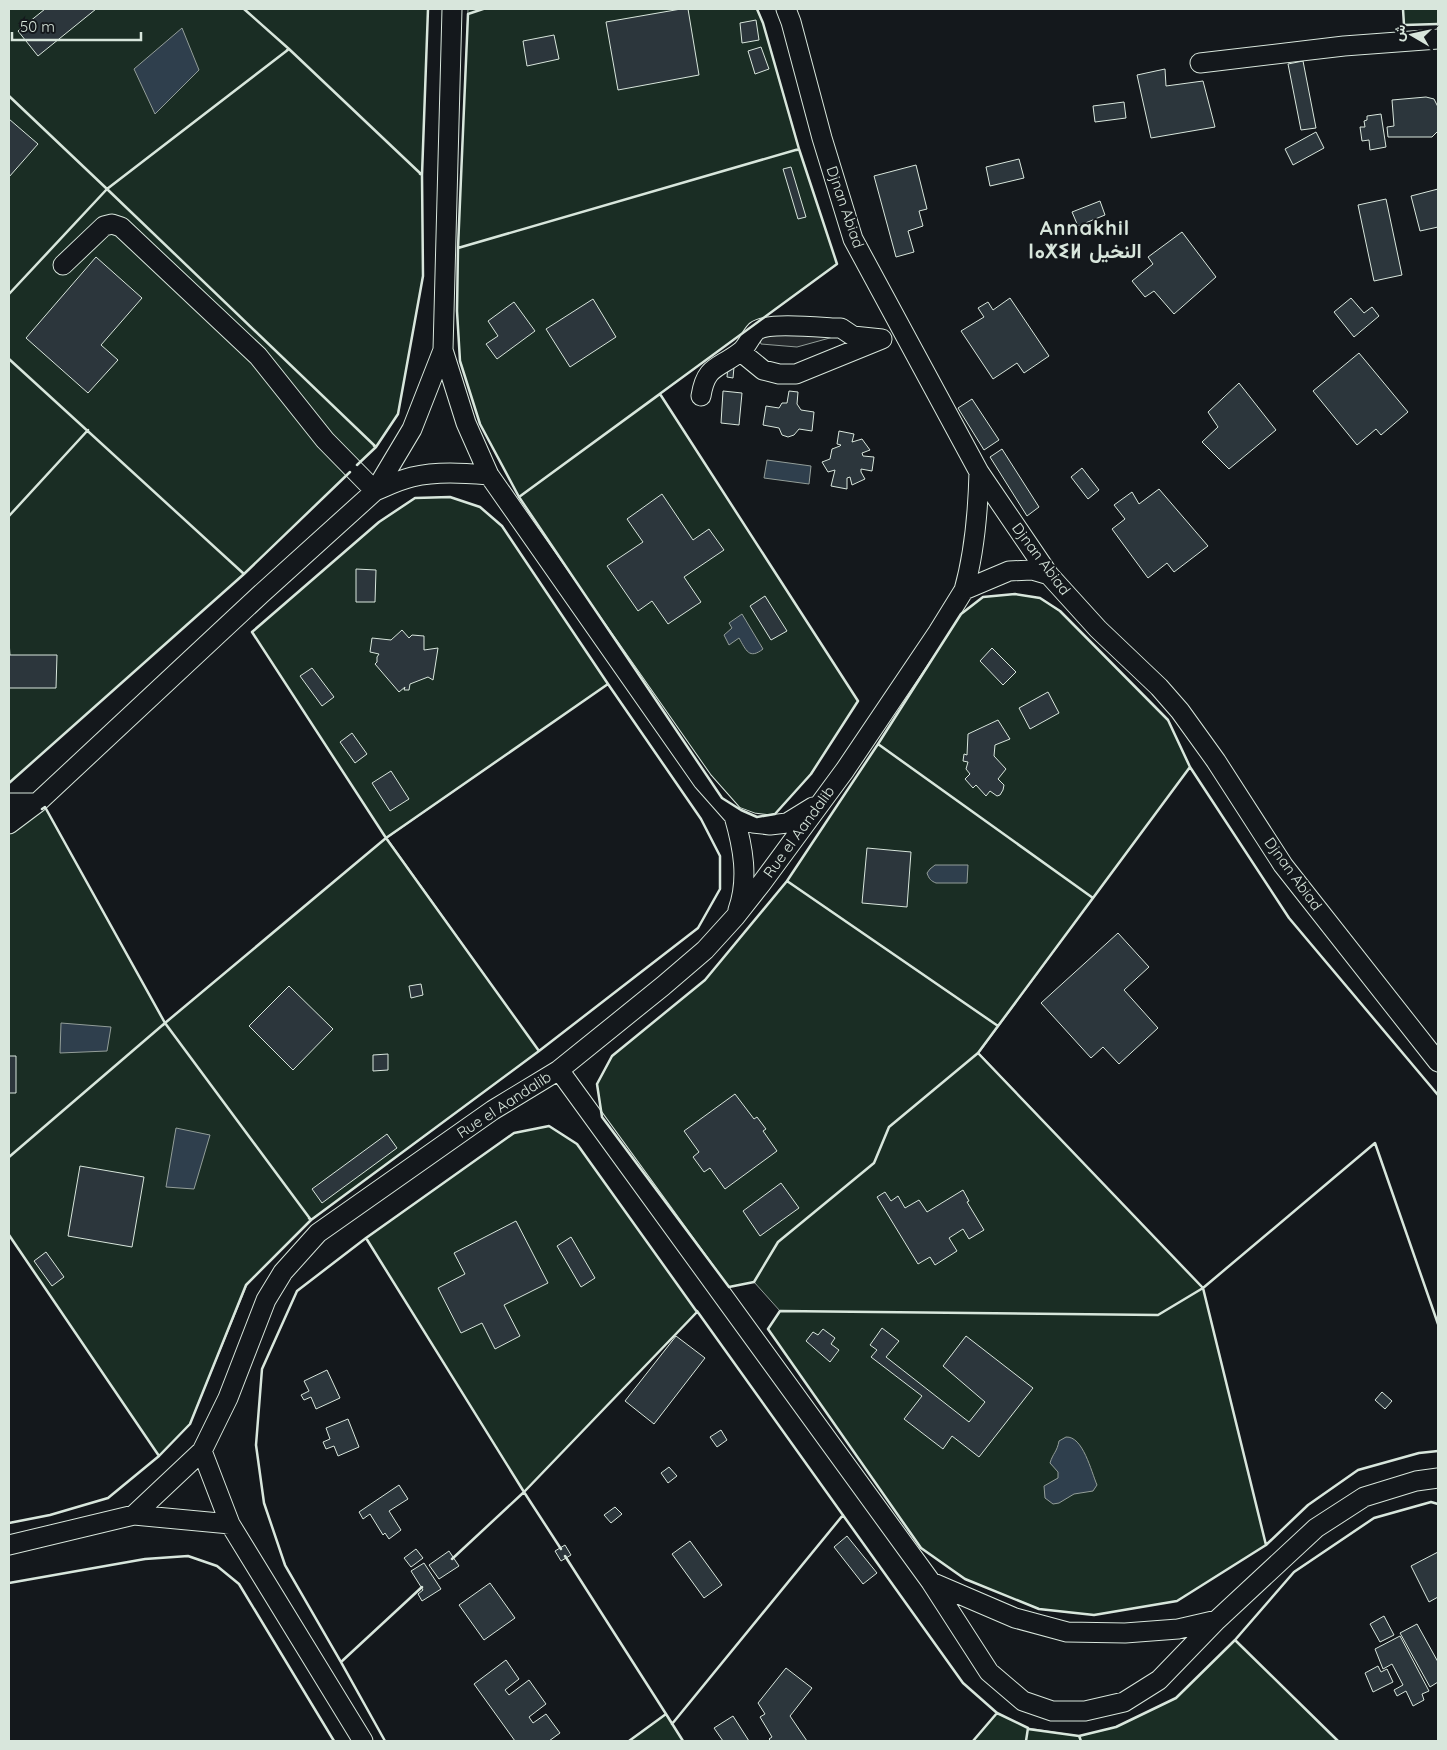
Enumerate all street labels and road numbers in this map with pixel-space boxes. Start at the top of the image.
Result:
street label: Djnan Abiad [823,163,868,250]
street label: Djnan Abiad [1008,519,1075,599]
street label: Rue el Aandalib [759,782,838,881]
street label: Djnan Abiad [1261,834,1326,914]
street label: Rue el Aandalib [453,1067,554,1142]

